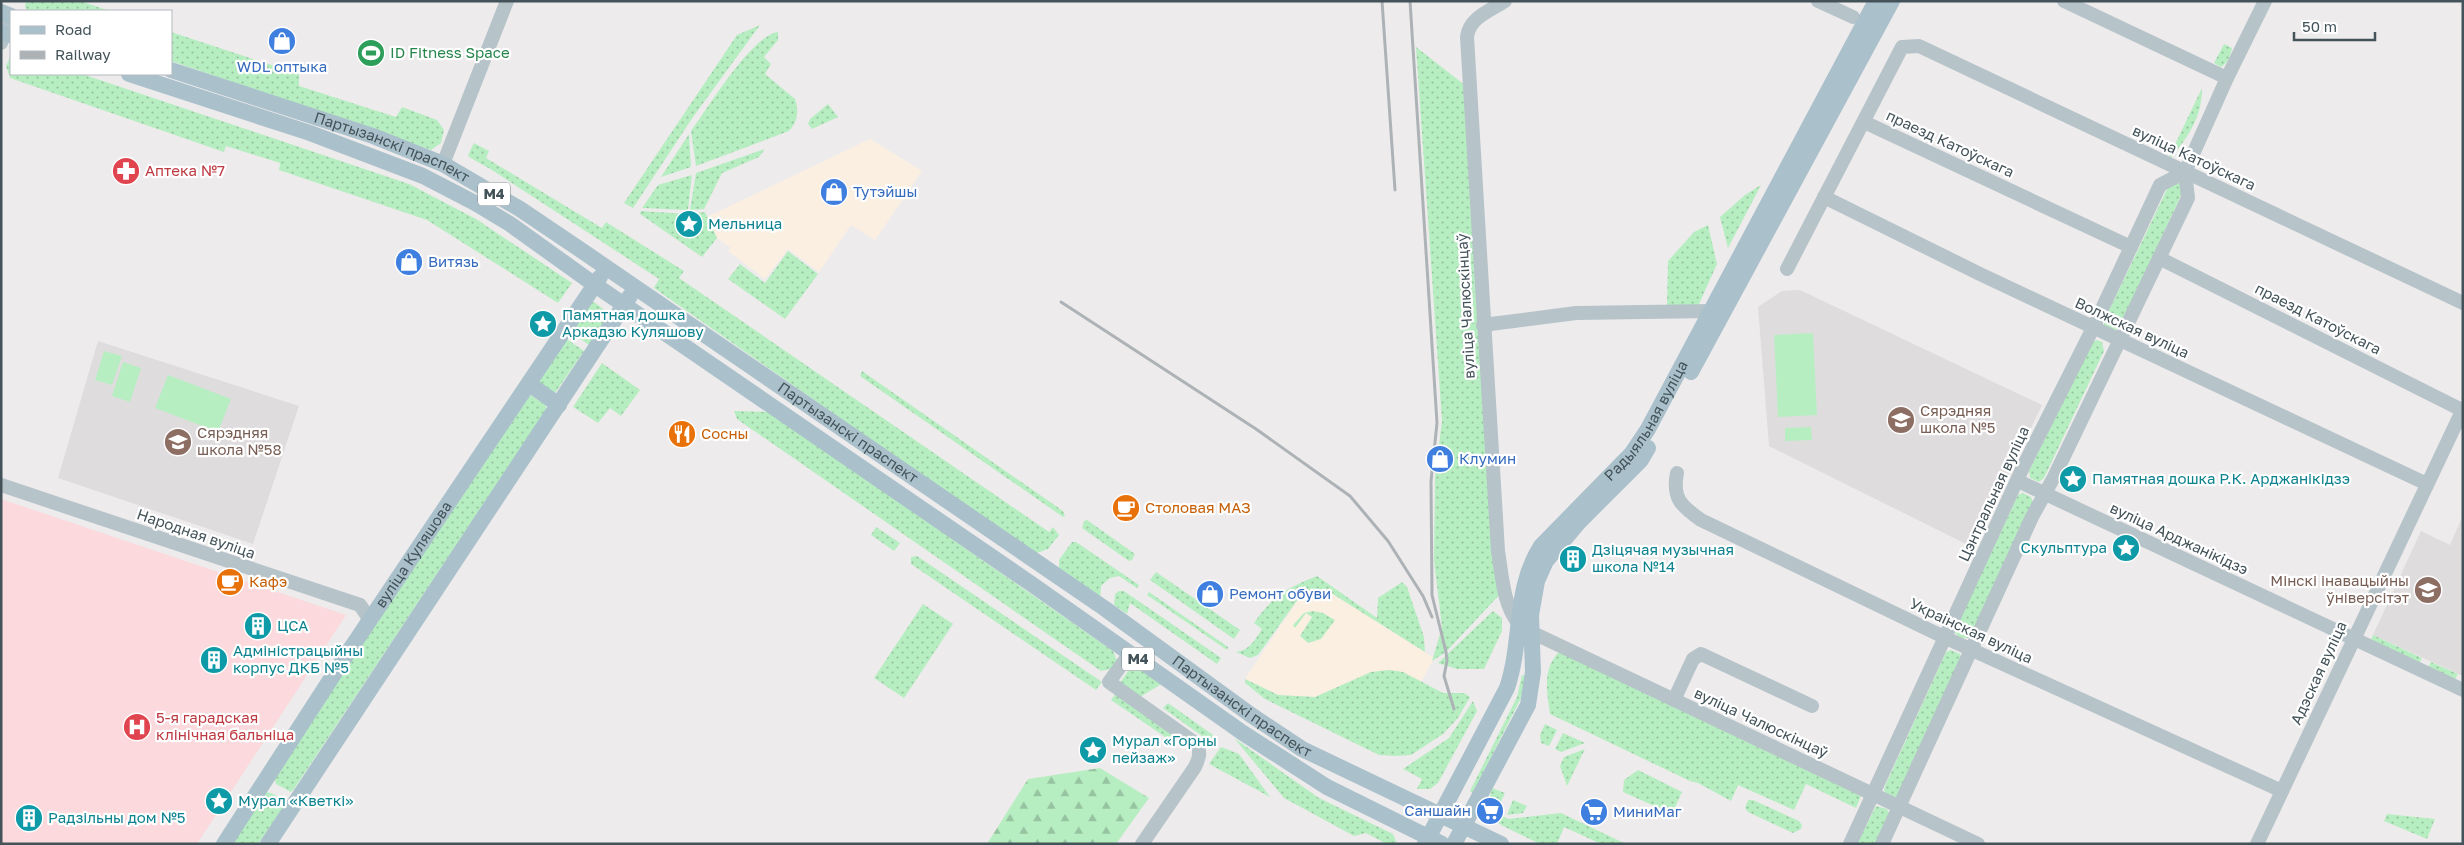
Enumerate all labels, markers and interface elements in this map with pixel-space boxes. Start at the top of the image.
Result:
legend [10,10,172,75]
scale bar [2294,10,2375,42]
text: 50 m [2302,17,2337,35]
text: Road [55,20,92,38]
shop icon: WDL оптыка [267,26,297,56]
sports icon: ID Fitness Space [356,38,386,68]
place label: ID Fitness Space [390,43,510,61]
text: Railway [55,45,111,63]
place label: WDL оптыка [237,57,327,75]
street label: праезд Катоўскага [1884,106,2017,181]
street label: Партызанскі праспект [312,107,474,186]
street label: вуліца Катоўскага [2130,121,2259,193]
pharmacy icon: Аптека №7 [111,156,141,186]
place label: Аптека №7 [145,161,225,179]
shop icon: Тутэйшы [819,177,849,207]
road number: М4 [478,182,510,205]
place label: Тутэйшы [853,182,917,200]
place icon: Мельница [674,209,704,239]
place label: Мельница [708,214,782,232]
street label: вуліца Чалюскінцаў [1452,232,1478,379]
shop icon: Витязь [394,247,424,277]
place label: Витязь [428,252,479,270]
street label: праезд Катоўскага [2252,279,2384,358]
street label: Волжская вуліца [2073,293,2192,361]
place label: Памятная дошка Аркадзю Куляшову [562,305,704,340]
place icon: Памятная дошка Аркадзю Куляшову [528,309,558,339]
street label: Радыяльная вуліца [1600,357,1691,484]
street label: Партызанскі праспект [775,378,923,487]
place label: Сярэдняя школа №5 [1920,401,1995,436]
school or university icon: Сярэдняя школа №5 [1886,405,1916,435]
restaurant icon: Сосны [667,419,697,449]
place label: Сярэдняя школа №58 [197,423,282,458]
street label: Цэнтральная вуліца [1954,423,2032,564]
place label: Сосны [701,424,748,442]
school or university icon: Сярэдняя школа №58 [163,427,193,457]
shop icon: Клумин [1425,444,1455,474]
place label: Клумин [1459,449,1516,467]
place icon: Памятная дошка Р.К. Арджанікідзэ [2058,464,2088,494]
place label: Памятная дошка Р.К. Арджанікідзэ [2092,469,2350,487]
cafe icon: Столовая МАЗ [1111,493,1141,523]
street label: вуліца Куляшова [371,497,455,611]
place label: Столовая МАЗ [1145,498,1251,516]
street label: вуліца Арджанікідзэ [2107,498,2251,578]
street label: Народная вуліца [135,504,258,562]
place icon: Скульптура [2111,533,2141,563]
place label: Скульптура [2021,538,2107,556]
place label: Дзіцячая музычная школа №14 [1592,540,1734,575]
building icon: Дзіцячая музычная школа №14 [1558,544,1588,574]
cafe icon: Кафэ [215,567,245,597]
place label: Мінскі інавацыйны ўніверсітэт [2270,571,2410,606]
place label: Кафэ [249,572,287,590]
school or university icon: Мінскі інавацыйны ўніверсітэт [2413,575,2443,605]
shop icon: Ремонт обуви [1195,579,1225,609]
place label: Ремонт обуви [1229,584,1331,602]
street label: Украінская вуліца [1907,594,2036,666]
building icon: ЦСА [243,611,273,641]
place label: ЦСА [277,616,308,634]
street label: Адэская вуліца [2286,618,2350,727]
place label: Адміністрацыйны корпус ДКБ №5 [233,641,363,676]
building icon: Адміністрацыйны корпус ДКБ №5 [199,645,229,675]
road number: М4 [1122,648,1154,671]
street label: Партызанскі праспект [1169,651,1315,761]
street label: вуліца Чалюскінцаў [1692,683,1832,761]
place label: 5-я гарадская клінічная бальніца [156,708,294,743]
hospital icon: 5-я гарадская клінічная бальніца [122,712,152,742]
place label: Мурал «Горны пейзаж» [1112,731,1217,766]
place icon: Мурал «Горны пейзаж» [1078,735,1108,765]
place icon: Мурал «Кветкі» [204,786,234,816]
place label: Мурал «Кветкі» [238,791,354,809]
supermarket icon: Саншайн [1475,796,1505,826]
supermarket icon: МиниМаг [1579,797,1609,827]
place label: Саншайн [1404,801,1471,819]
place label: МиниМаг [1613,802,1682,820]
building icon: Радзільны дом №5 [14,803,44,833]
place label: Радзільны дом №5 [48,808,186,826]

